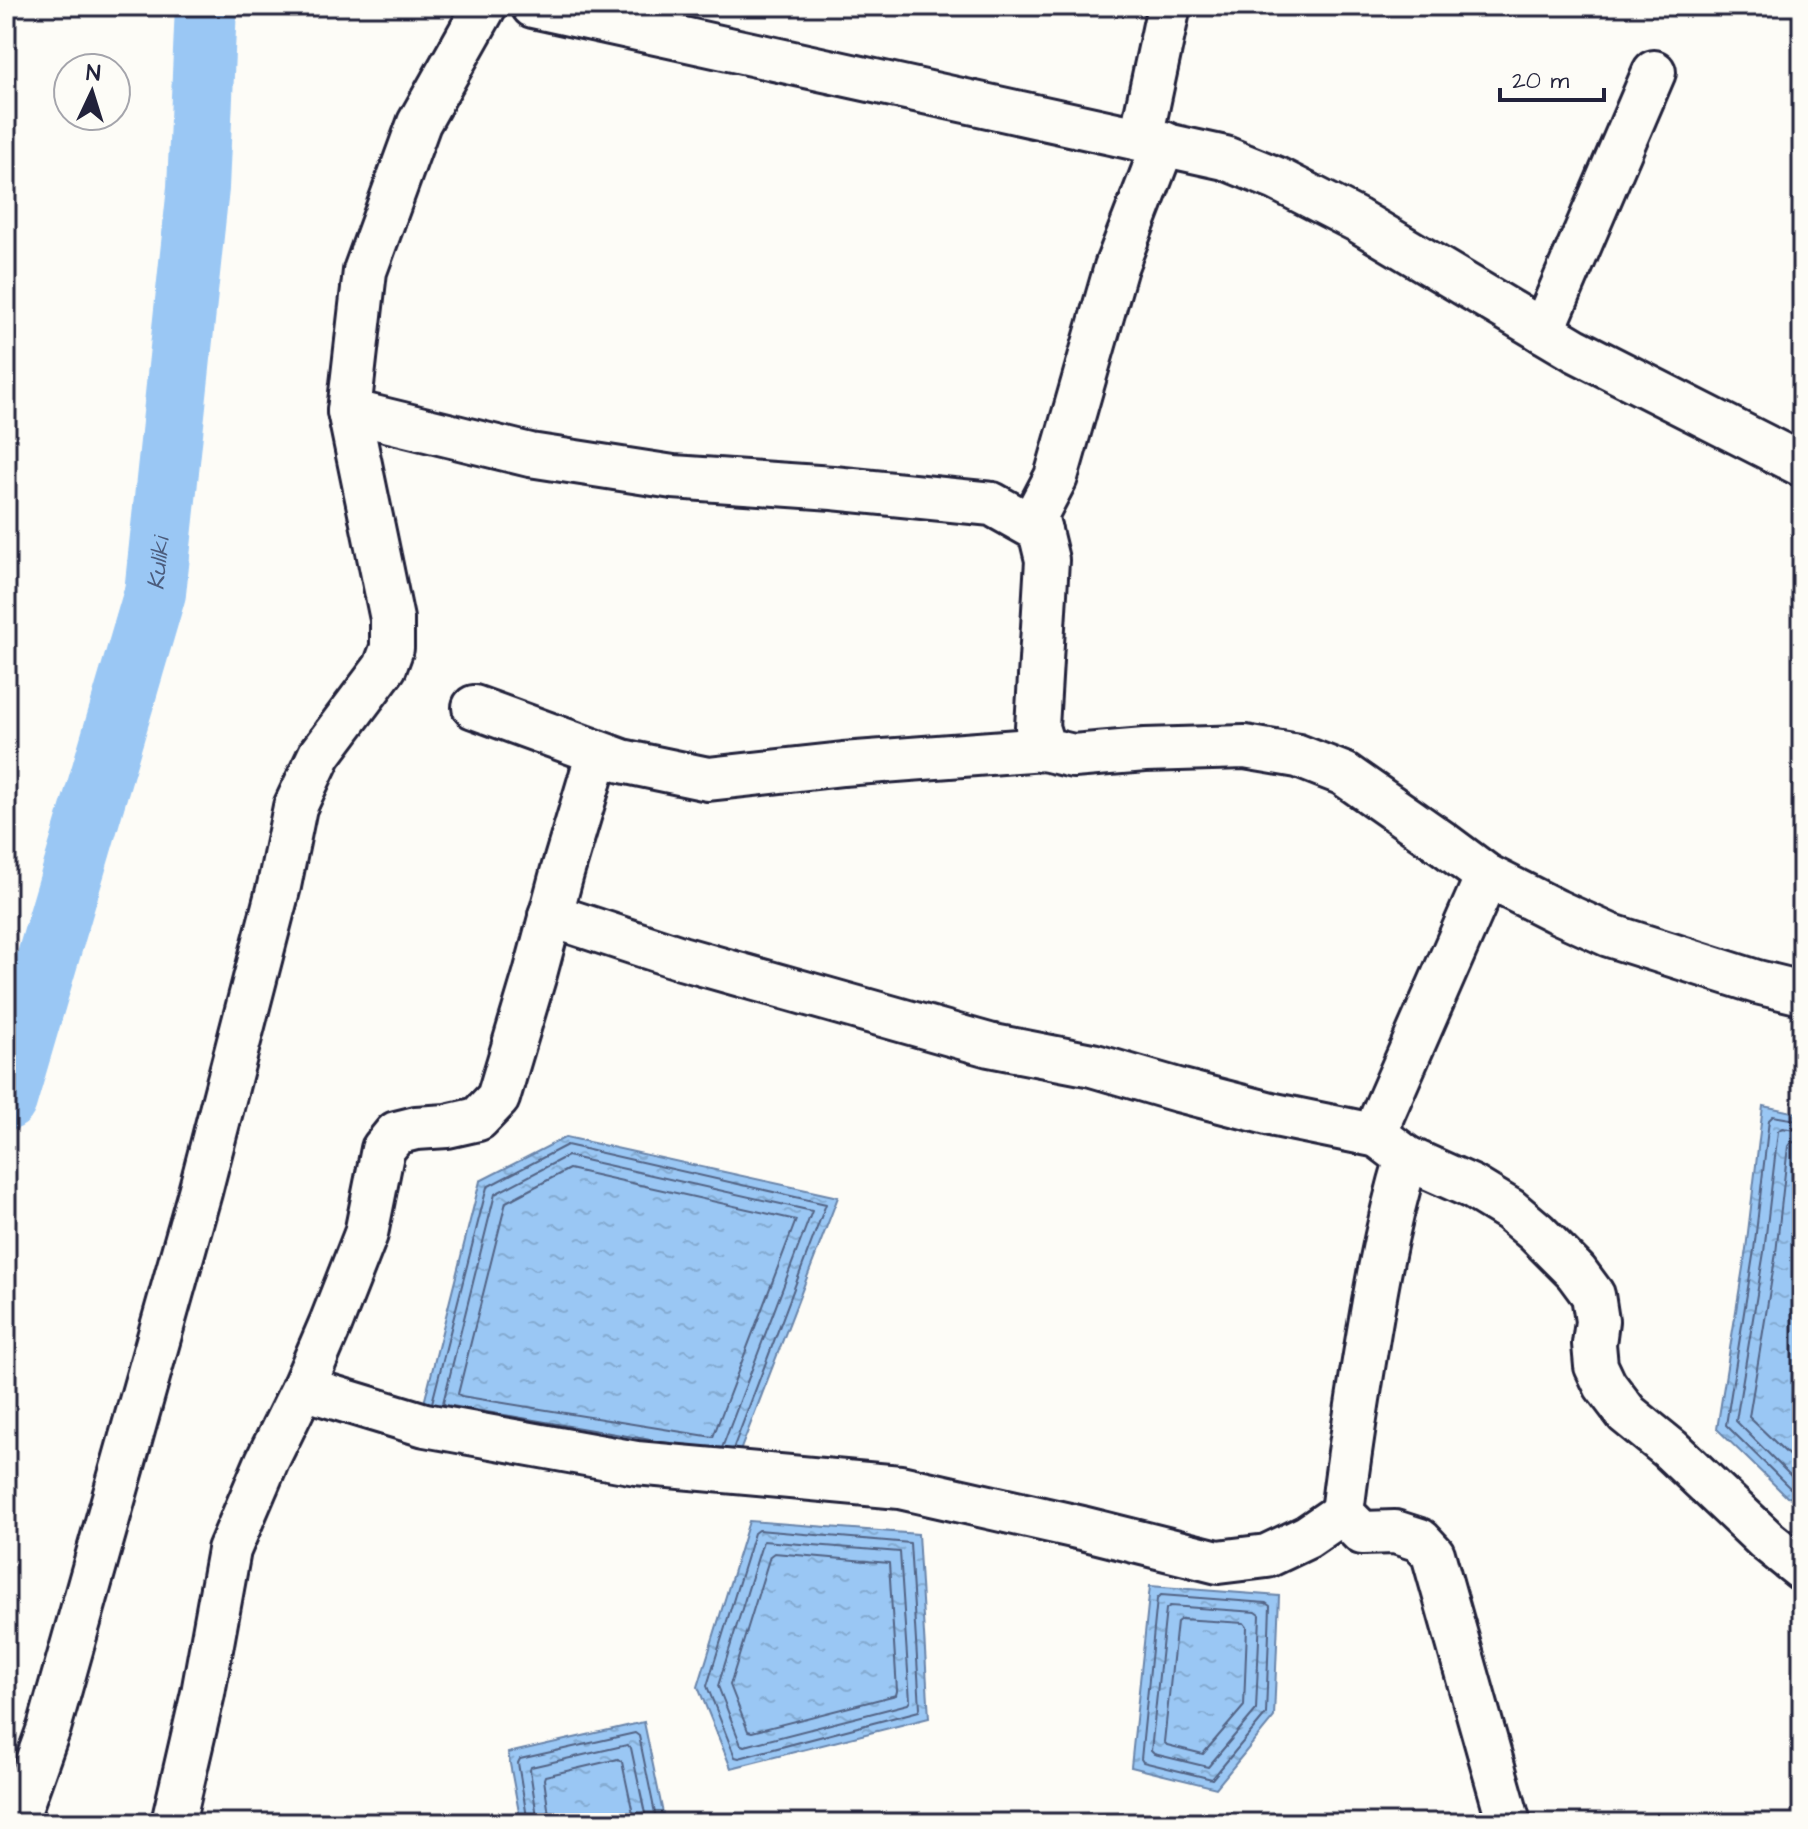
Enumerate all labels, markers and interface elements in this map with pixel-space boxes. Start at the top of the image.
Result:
north arrow [52,52,132,132]
scale bar [1500,52,1604,102]
text: N [85,58,101,90]
text: 20 m [1512,64,1569,98]
water label: Kuliki [139,532,179,592]

